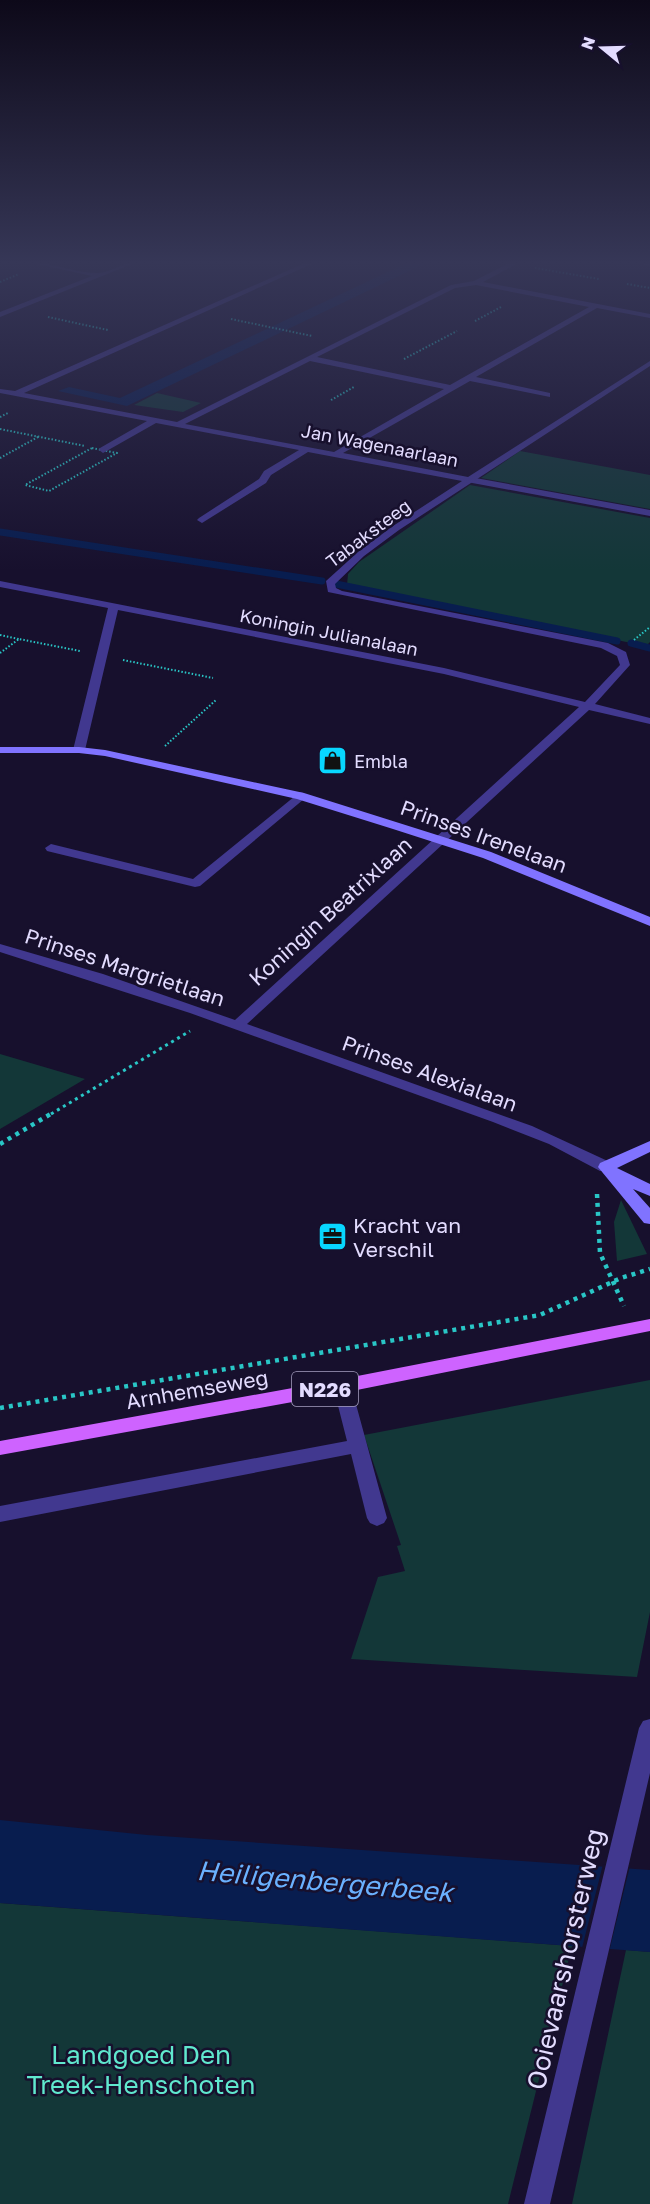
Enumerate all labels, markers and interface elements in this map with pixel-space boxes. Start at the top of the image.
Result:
north arrow [572,18,632,78]
text: N [576,34,599,52]
street label: Jan Wagenaarlaan [300,419,460,471]
street label: Tabaksteeg [322,494,414,572]
street label: Koningin Julianalaan [238,604,420,660]
shop icon: Embla [317,745,349,777]
place label: Embla [354,750,408,772]
street label: Prinses Irenelaan [397,794,571,878]
street label: Koningin Beatrixlaan [243,831,417,991]
street label: Prinses Margrietlaan [22,922,228,1012]
street label: Prinses Alexialaan [339,1029,521,1117]
place label: Kracht van Verschil [353,1212,461,1262]
office icon: Kracht van Verschil [316,1221,348,1253]
street label: Arnhemseweg [124,1364,270,1414]
road number: N226 [292,1372,358,1406]
street label: Ooievaarshorsterweg [520,1825,610,2093]
water label: Heiligenbergerbeek [196,1854,457,1908]
park label: Landgoed Den Treek-Henschoten [26,2039,256,2100]

